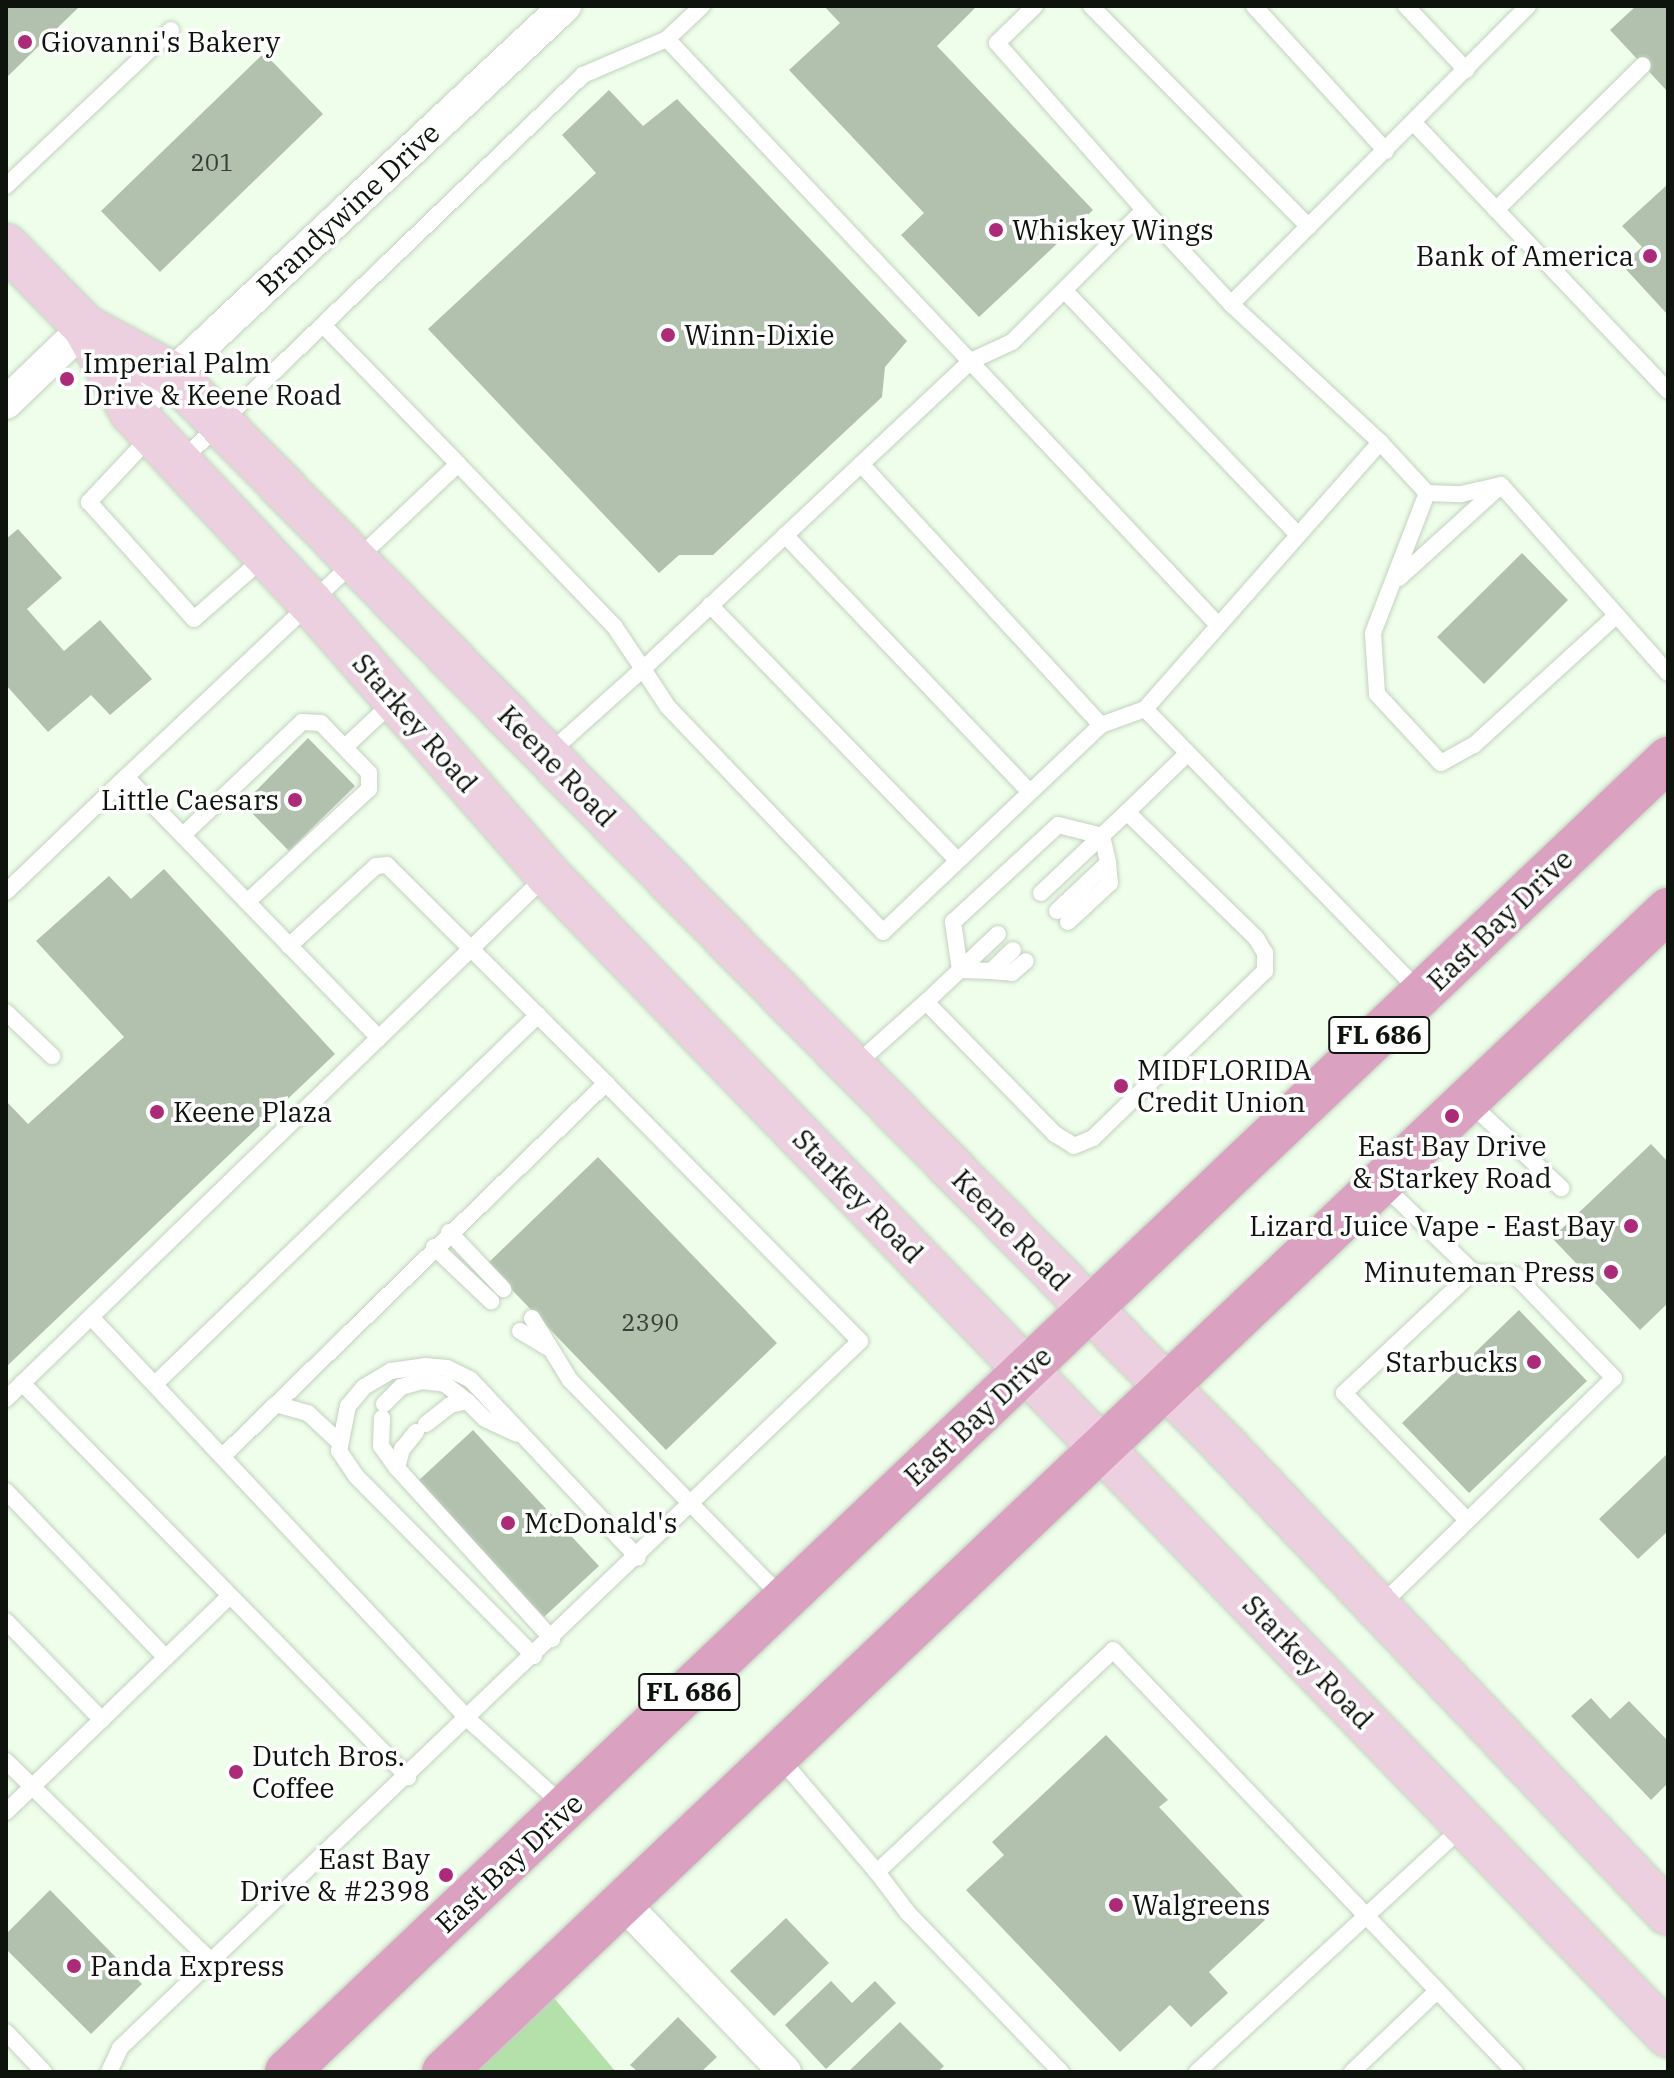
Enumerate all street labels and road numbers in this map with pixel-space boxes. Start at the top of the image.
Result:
street label: Brandywine Drive [250,116,446,302]
street label: Starkey Road [346,647,484,799]
street label: Keene Road [491,698,623,834]
street label: East Bay Drive [1420,842,1580,998]
road number: FL 686 [1327,1013,1431,1057]
street label: Starkey Road [786,1122,930,1270]
street label: Keene Road [945,1162,1077,1298]
street label: East Bay Drive [897,1339,1059,1493]
street label: Starkey Road [1236,1588,1380,1736]
road number: FL 686 [637,1670,741,1714]
street label: East Bay Drive [428,1786,590,1940]

